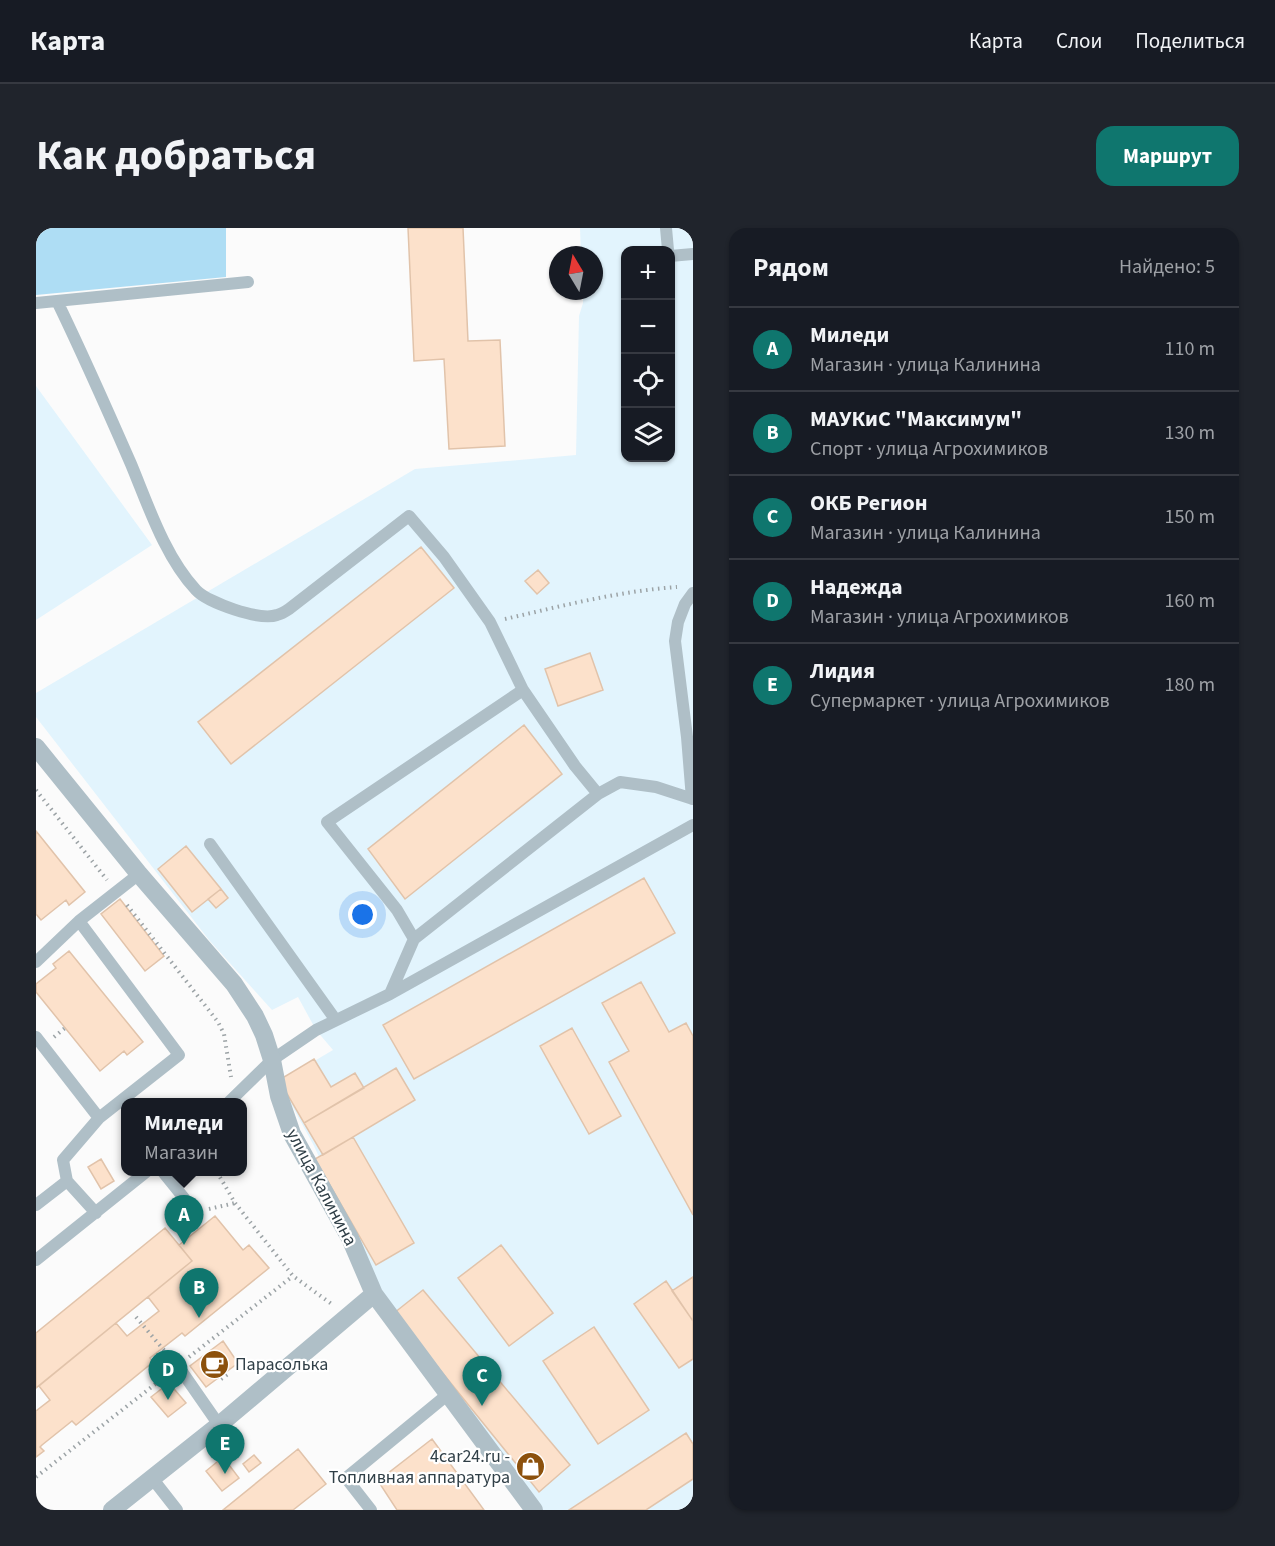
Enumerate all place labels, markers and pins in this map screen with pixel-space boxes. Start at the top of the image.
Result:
pin: A [164,1196,204,1245]
pin: B [180,1268,218,1318]
cafe icon: Парасолька [198,1348,230,1380]
pin: D [148,1350,188,1400]
place label: Парасолька [235,1352,328,1377]
pin: C [462,1356,502,1406]
pin: E [206,1424,244,1474]
place label: 4car24.ru - Топливная аппаратура [329,1444,510,1490]
shop icon: 4car24.ru - Топливная аппаратура [515,1450,547,1482]

